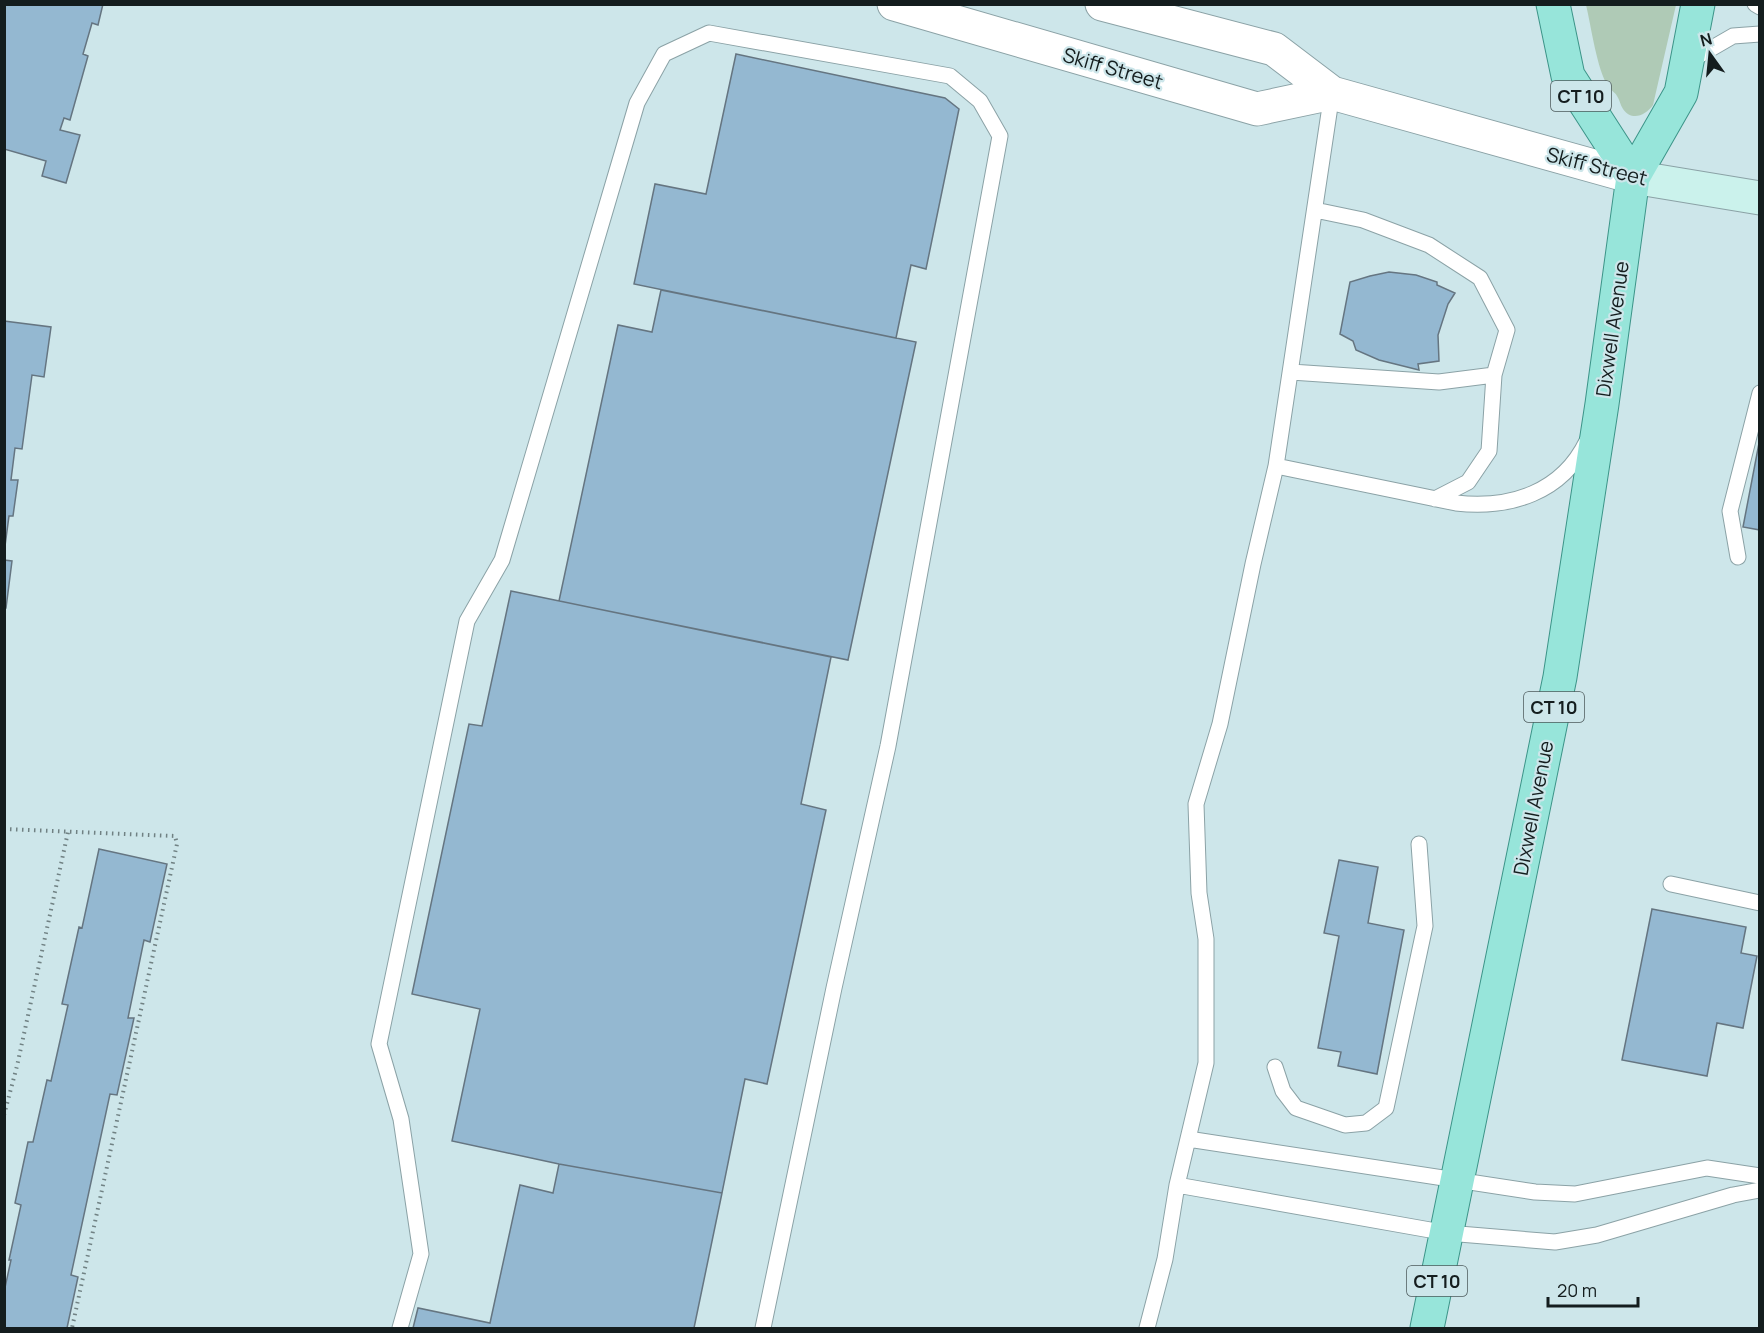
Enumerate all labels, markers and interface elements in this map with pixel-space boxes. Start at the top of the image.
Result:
north arrow [1680,24,1740,84]
text: N [1698,27,1715,52]
street label: Skiff Street [1060,41,1166,95]
road number: CT 10 [1551,81,1611,111]
street label: Skiff Street [1544,140,1650,192]
street label: Dixwell Avenue [1589,259,1635,399]
road number: CT 10 [1524,692,1584,722]
street label: Dixwell Avenue [1507,738,1559,878]
road number: CT 10 [1407,1266,1467,1296]
scale bar [1548,1270,1638,1308]
text: 20 m [1557,1278,1597,1302]

